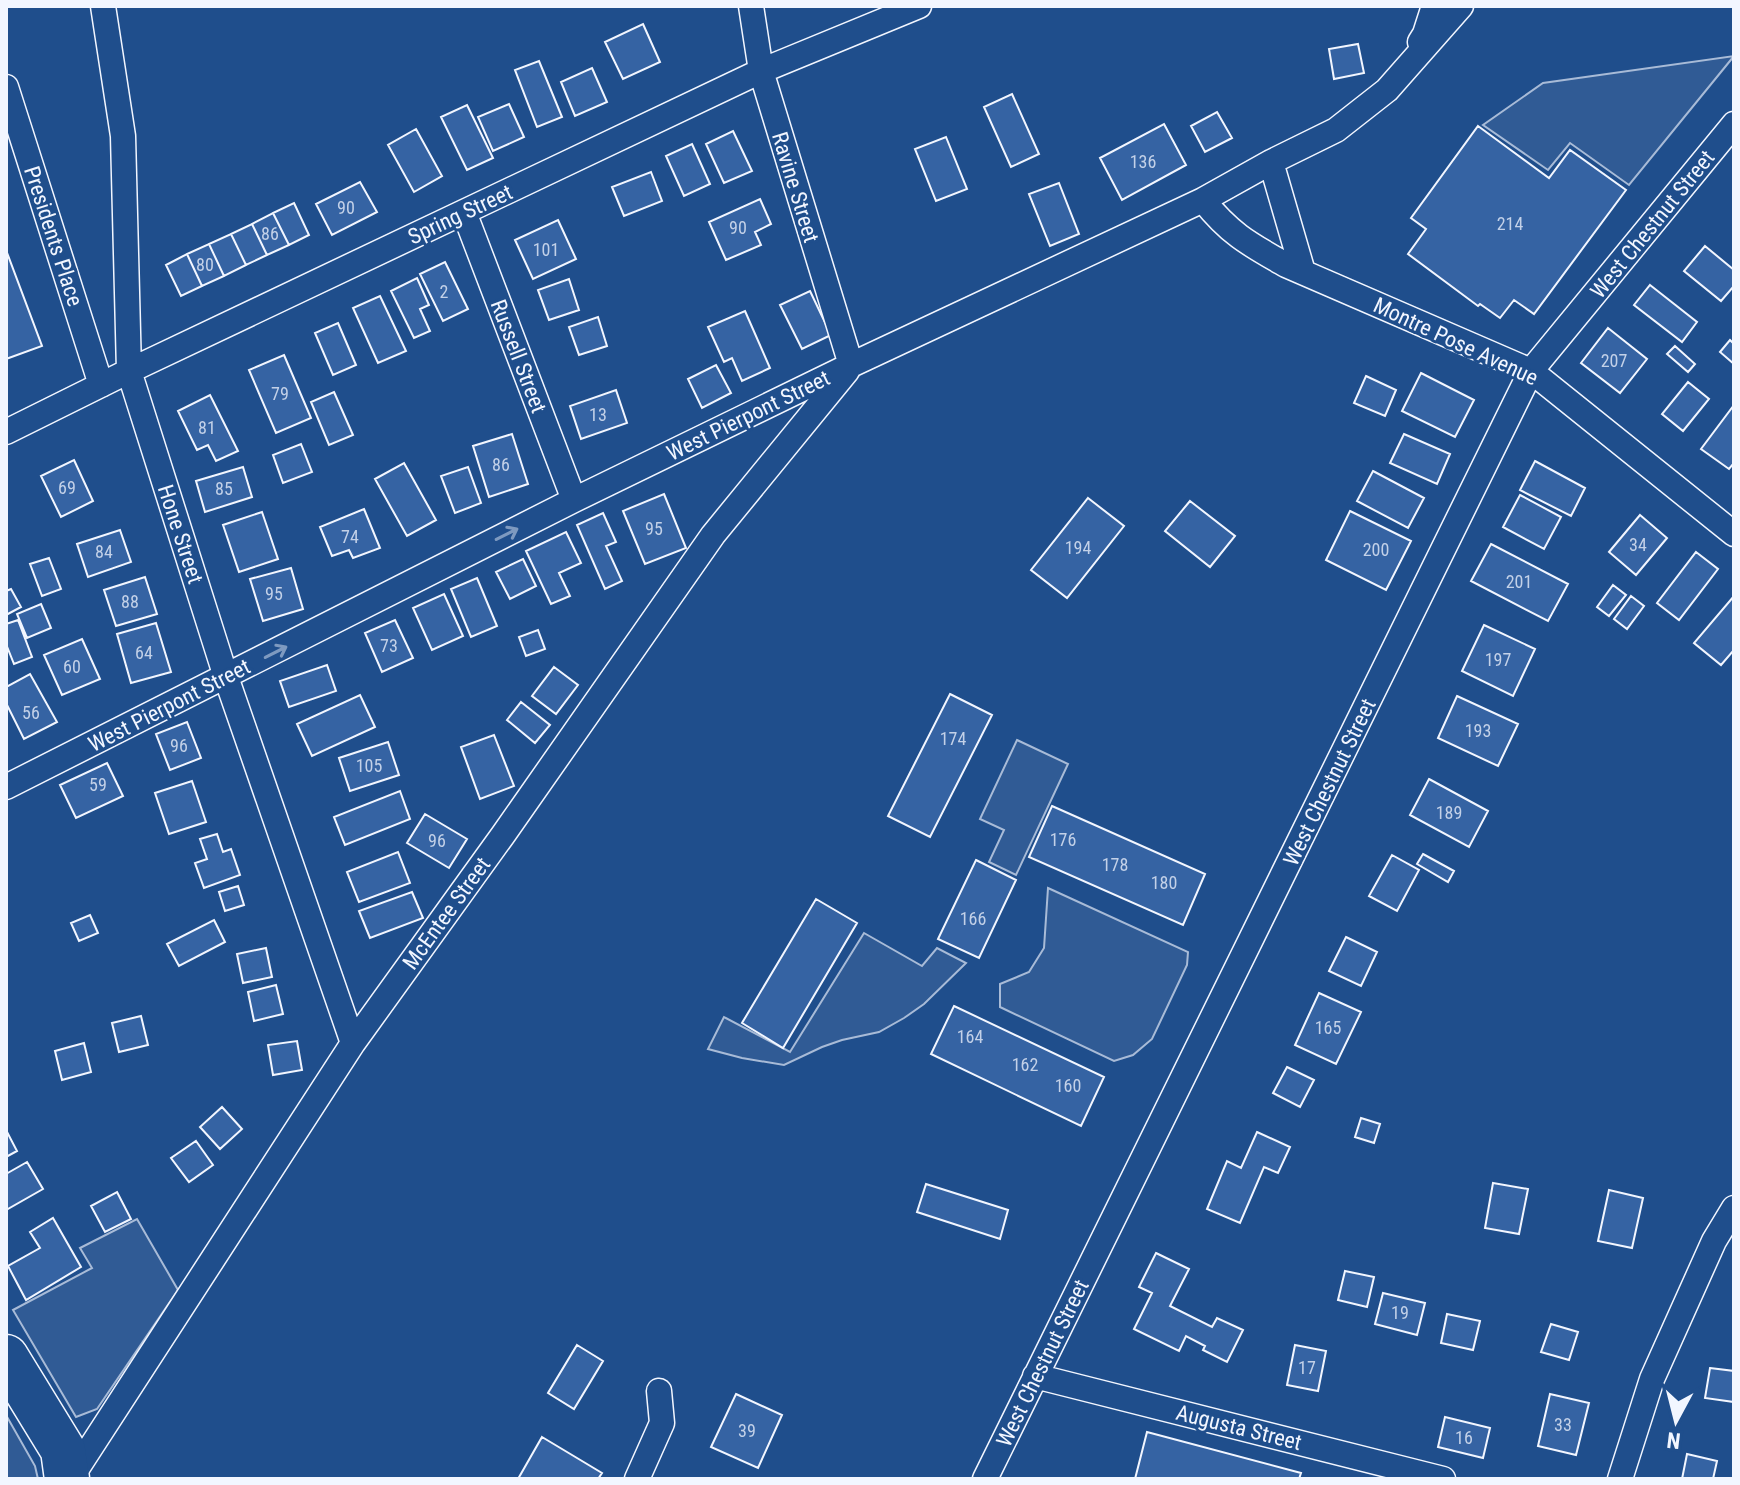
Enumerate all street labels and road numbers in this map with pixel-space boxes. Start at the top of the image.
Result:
street label: Ravine Street [767,129,824,245]
street label: West Chestnut Street [1585,145,1720,303]
street label: Presidents Place [19,163,88,309]
street label: Spring Street [404,179,516,249]
street label: Montre Pose Avenue [1370,292,1542,391]
street label: Russell Street [485,296,552,416]
street label: West Pierpont Street [663,365,834,466]
street label: Hone Street [153,482,208,587]
street label: West Pierpont Street [84,654,254,757]
street label: West Chestnut Street [1278,695,1381,870]
street label: McEntee Street [397,853,495,974]
street label: West Chestnut Street [991,1276,1094,1451]
street label: Augusta Street [1174,1400,1304,1455]

